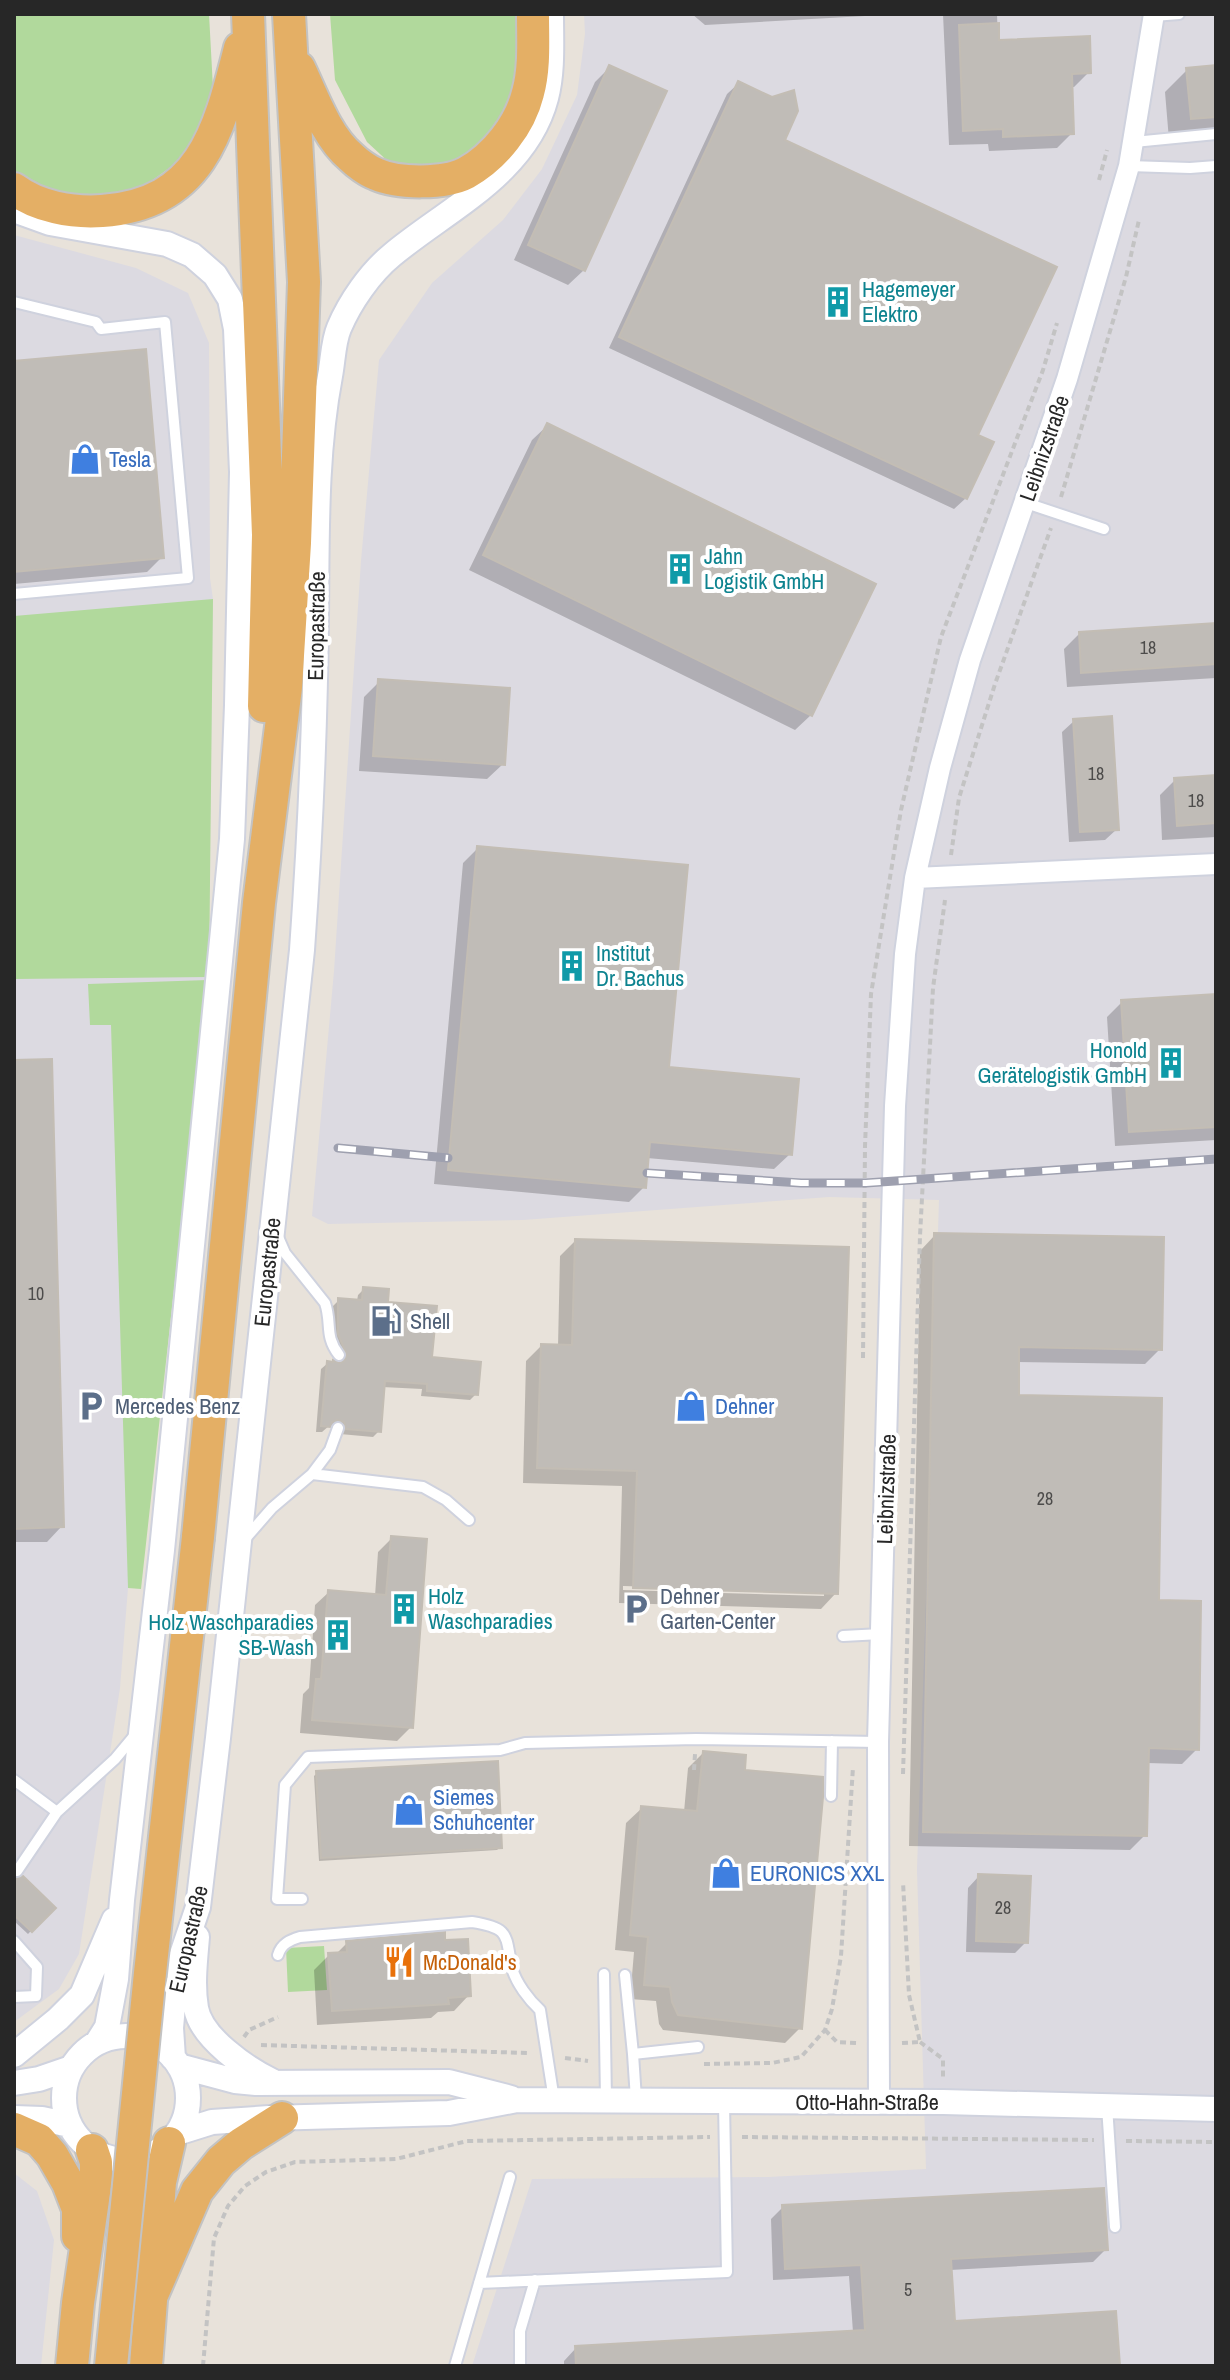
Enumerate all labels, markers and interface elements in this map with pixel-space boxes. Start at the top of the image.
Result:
place label: Hagemeyer Elektro [862,274,955,329]
building icon: Hagemeyer Elektro [821,285,855,319]
street label: Leibnizstraße [1012,391,1076,505]
shop icon: Tesla [68,442,102,476]
place label: Tesla [109,444,151,474]
place label: Jahn Logistik GmbH [704,541,824,596]
building icon: Jahn Logistik GmbH [663,552,697,586]
street label: Europastraße [300,571,332,681]
house number: 18 [1140,635,1156,660]
house number: 18 [1088,761,1104,786]
house number: 18 [1188,788,1204,813]
place label: Institut Dr. Bachus [596,938,684,993]
building icon: Institut Dr. Bachus [555,949,589,983]
place label: Honold Gerätelogistik GmbH [978,1035,1147,1090]
building icon: Honold Gerätelogistik GmbH [1154,1046,1188,1080]
street label: Europastraße [246,1216,288,1328]
house number: 10 [28,1281,44,1306]
fuel station icon: Shell [369,1304,403,1338]
place label: Shell [410,1306,450,1336]
parking icon: Mercedes Benz [74,1389,108,1423]
shop icon: Dehner [674,1389,708,1423]
place label: Mercedes Benz [115,1391,240,1421]
place label: Dehner [715,1391,774,1421]
street label: Leibnizstraße [869,1433,903,1545]
house number: 28 [1037,1486,1053,1511]
place label: Holz Waschparadies [428,1581,553,1636]
place label: Dehner Garten-Center [660,1581,775,1636]
building icon: Holz Waschparadies [387,1592,421,1626]
parking icon: Dehner Garten-Center [619,1592,653,1626]
place label: Holz Waschparadies SB-Wash [148,1607,314,1662]
building icon: Holz Waschparadies SB-Wash [321,1618,355,1652]
place label: Siemes Schuhcenter [433,1782,534,1837]
shop icon: Siemes Schuhcenter [392,1793,426,1827]
shop icon: EURONICS XXL [709,1856,743,1890]
place label: EURONICS XXL [750,1858,884,1888]
street label: Europastraße [161,1882,215,1996]
house number: 28 [995,1895,1011,1920]
restaurant icon: McDonald's [382,1945,416,1979]
place label: McDonald's [423,1947,517,1977]
street label: Otto-Hahn-Straße [795,2087,939,2117]
house number: 5 [904,2277,912,2302]

